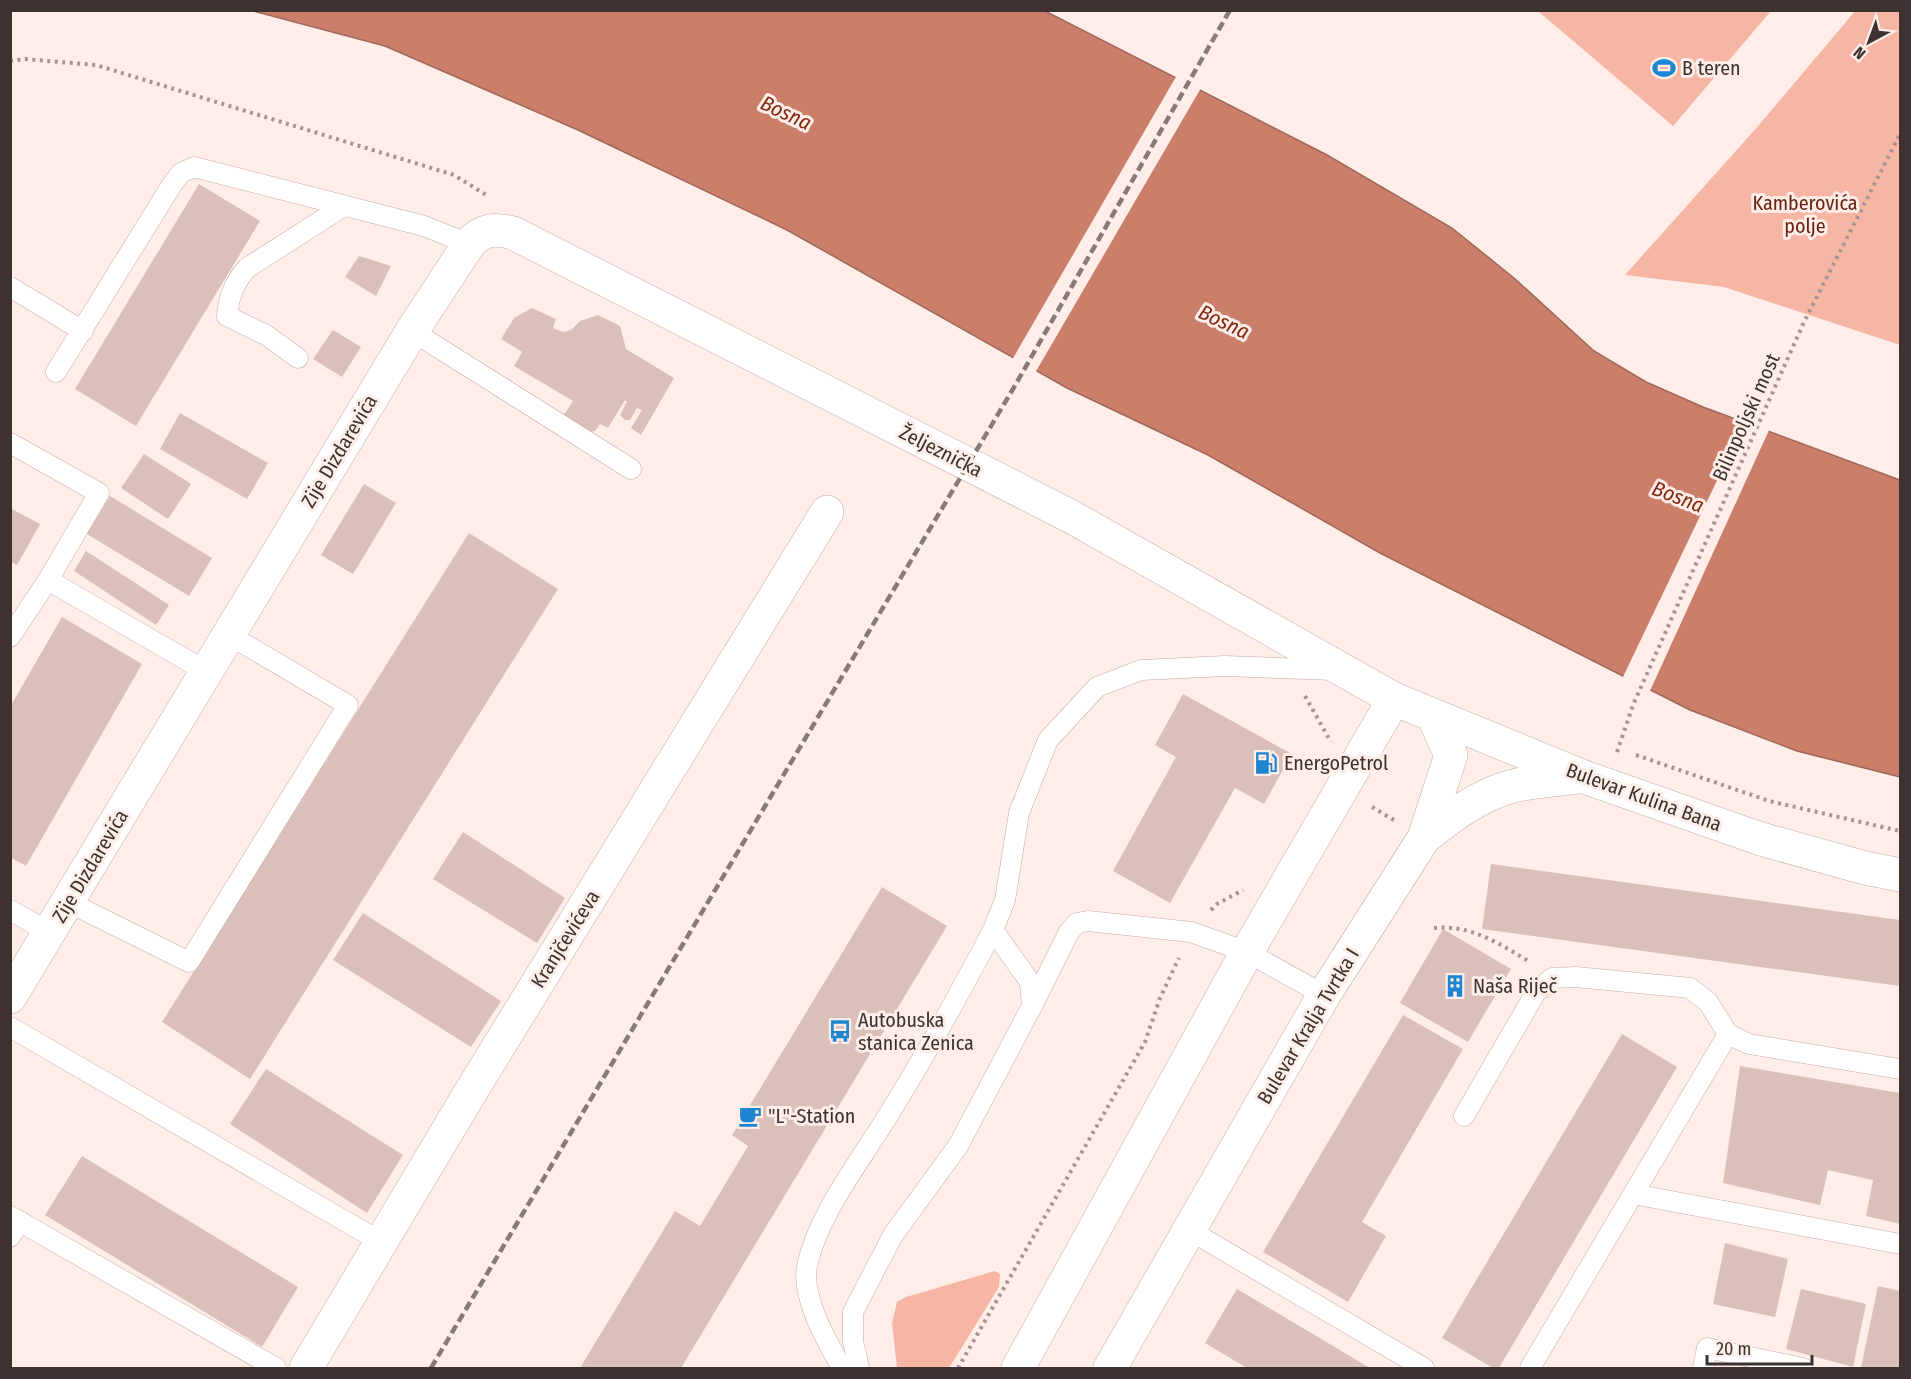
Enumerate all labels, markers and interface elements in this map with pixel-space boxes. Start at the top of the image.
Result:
north arrow [1839,12,1899,72]
text: N [1850,43,1869,63]
sports icon: B teren [1651,55,1677,81]
place label: B teren [1682,56,1741,80]
water label: Bosna [756,90,816,136]
park label: Kamberovića polje [1752,191,1858,238]
water label: Bosna [1194,299,1254,345]
street label: Bilinpoljski most [1707,349,1785,484]
street label: Zije Dizdarevića [296,390,382,512]
street label: Željeznička [896,420,986,482]
water label: Bosna [1648,475,1708,519]
fuel station icon: EnergoPetrol [1253,750,1279,776]
place label: EnergoPetrol [1284,751,1388,775]
street label: Bulevar Kulina Bana [1563,758,1725,836]
street label: Zije Dizdarevića [47,805,133,927]
street label: Kranjčevićeva [526,886,604,992]
street label: Bulevar Kralja Tvrtka I [1252,944,1364,1108]
building icon: Naša Riječ [1442,973,1468,999]
place label: Naša Riječ [1473,974,1558,998]
place label: Autobuska stanica Zenica [858,1008,974,1055]
bus stop icon: Autobuska stanica Zenica [827,1018,853,1044]
cafe icon: "L"-Station [737,1103,763,1129]
place label: "L"-Station [768,1104,855,1128]
scale bar [1707,1328,1812,1366]
text: 20 m [1716,1338,1751,1360]

